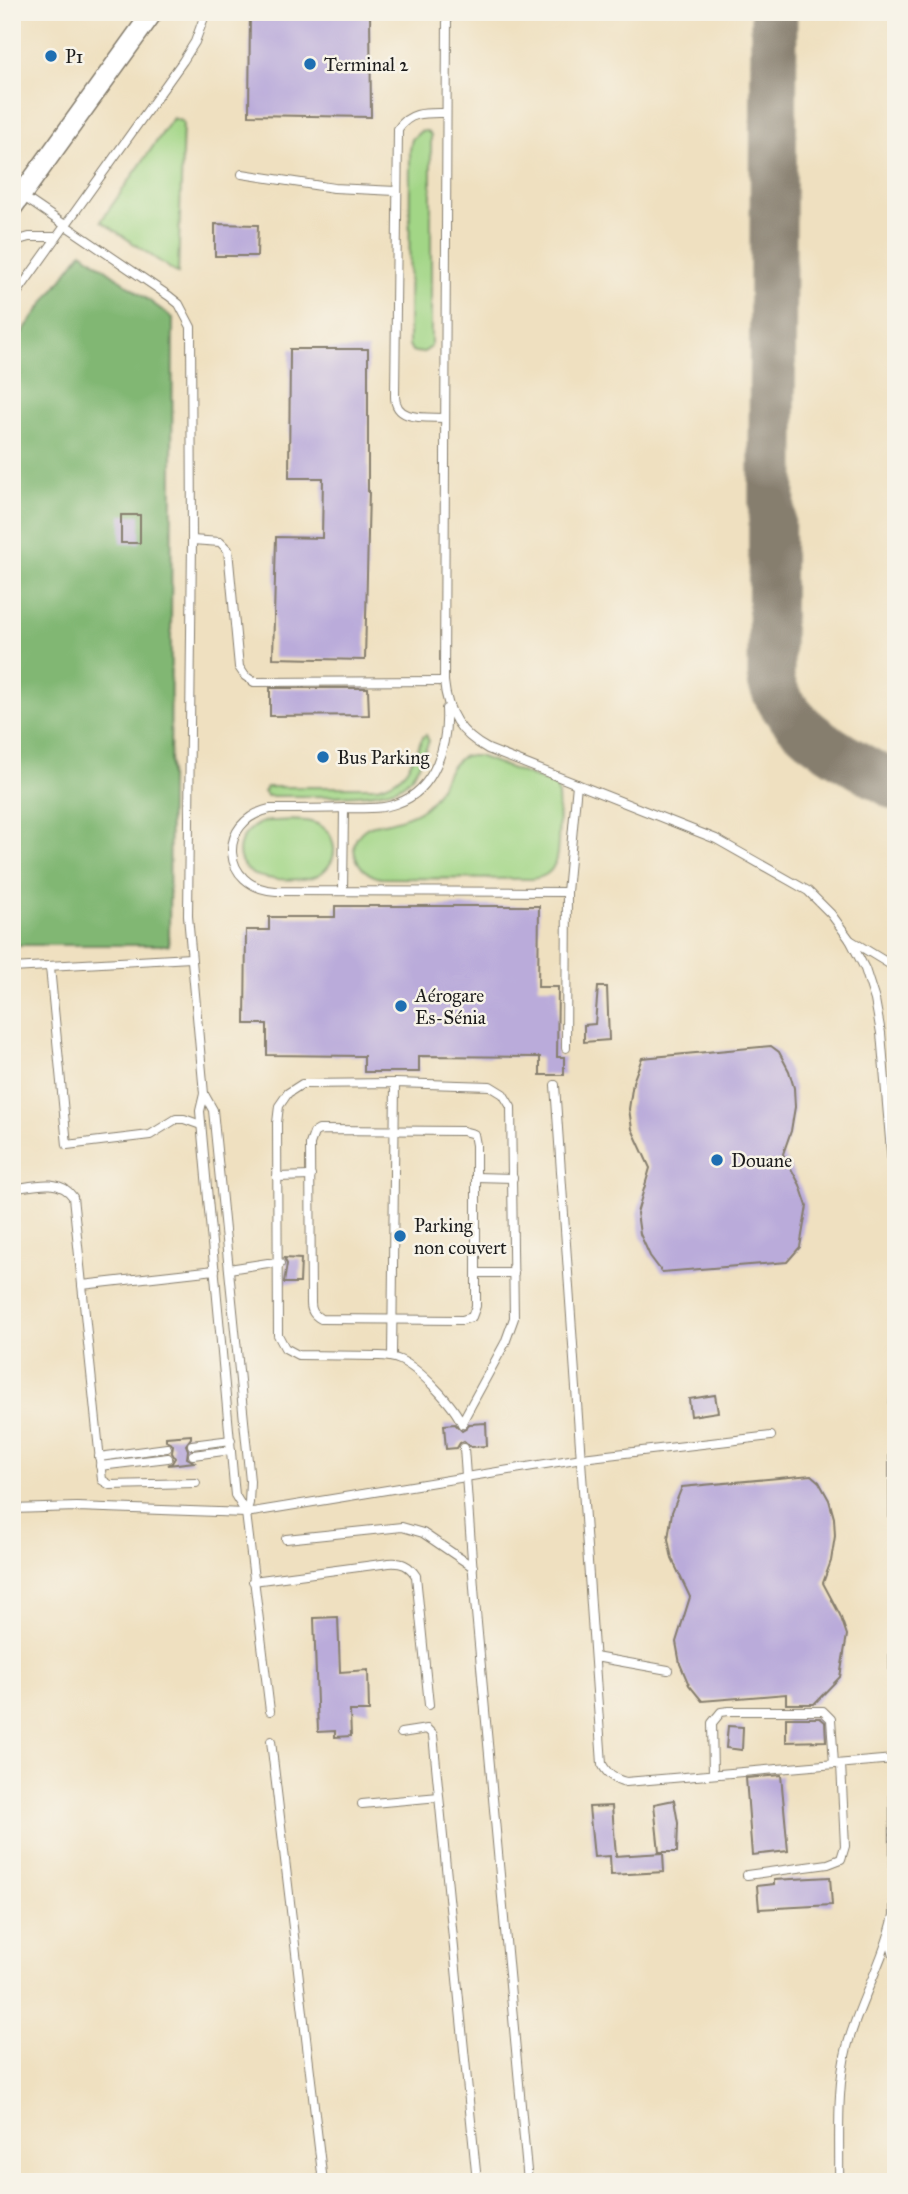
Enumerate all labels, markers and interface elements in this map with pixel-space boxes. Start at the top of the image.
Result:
place label: P1 [65,45,83,68]
marker: P1 [43,48,59,64]
place label: Terminal 2 [324,53,409,76]
marker: Terminal 2 [302,56,318,72]
place label: Bus Parking [337,746,430,770]
marker: Bus Parking [315,749,331,765]
place label: Aérogare Es-Sénia [414,984,487,1029]
marker: Aérogare Es-Sénia [393,998,409,1014]
place label: Douane [731,1149,792,1172]
marker: Douane [709,1152,725,1168]
place label: Parking non couvert [414,1214,507,1259]
marker: Parking non couvert [392,1228,408,1244]

